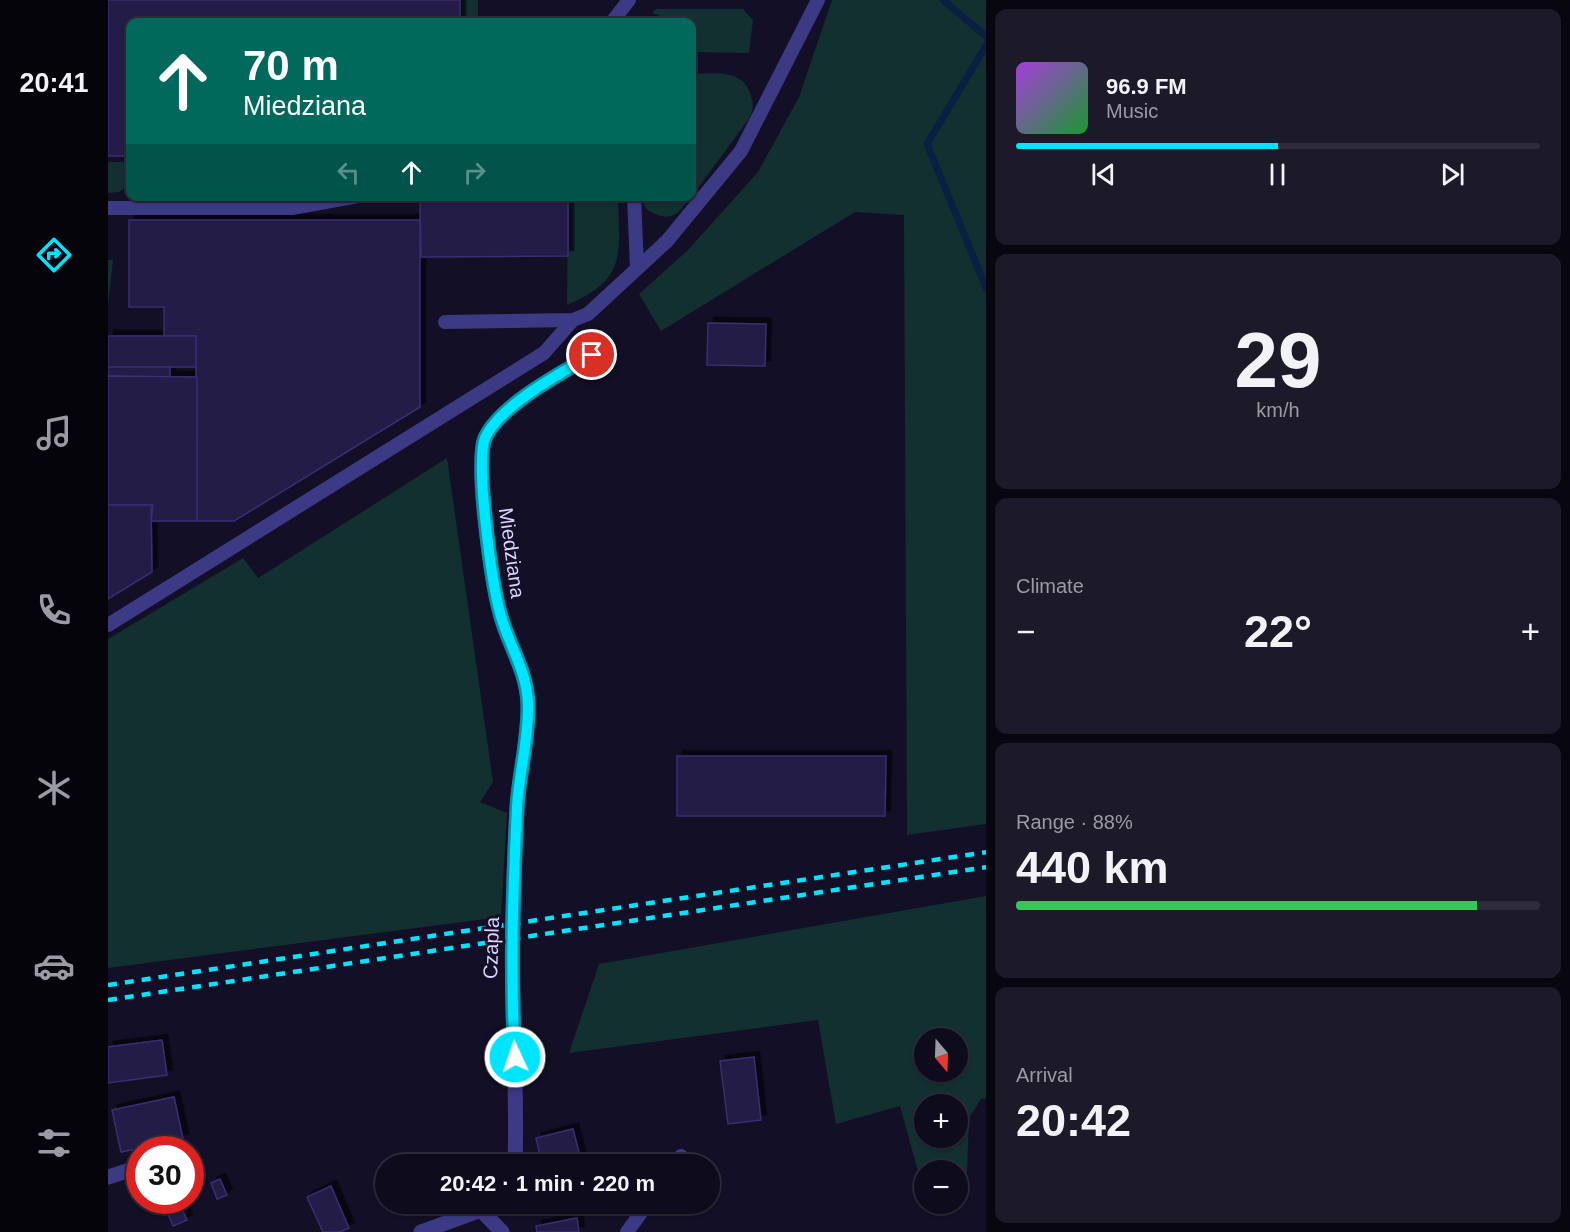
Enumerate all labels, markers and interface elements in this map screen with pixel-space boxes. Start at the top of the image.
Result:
icon: ahead [144,42,222,120]
text: 70 m [243,42,339,89]
text: 20:41 [19,68,89,98]
text: 96.9 FM [1106,74,1187,99]
text: Miedziana [243,91,366,121]
text: Music [1106,100,1158,122]
icon: left [332,156,365,189]
icon: ahead [395,156,428,189]
icon: right [458,156,491,189]
icon: previous [1087,158,1120,191]
icon: pause [1261,158,1294,191]
icon: next [1436,158,1469,191]
icon: directions [33,234,75,276]
text: 29 [1235,316,1321,404]
pin [566,329,617,380]
icon: arrive [575,338,608,371]
text: km/h [1256,399,1300,421]
icon: music [33,412,75,454]
street label: Miedziana [495,506,529,601]
text: Climate [1016,575,1084,597]
icon: phone [33,589,75,631]
text: 22° [1244,606,1312,657]
text: − [1016,613,1035,650]
text: + [1521,613,1540,650]
icon: climate [33,767,75,809]
text: Range · 88% [1016,811,1133,833]
text: 440 km [1016,842,1169,893]
street label: Czapla [479,916,503,979]
icon: car [33,945,75,987]
position arrow [483,1025,547,1089]
north arrow [914,1028,968,1082]
map controls [914,1028,968,1214]
text: Arrival [1016,1064,1073,1086]
button: + [914,1094,968,1148]
text: 20:42 [1016,1095,1131,1146]
icon: filters [33,1122,75,1164]
speed limit sign: 30 [126,1136,204,1214]
button: − [914,1160,968,1214]
text: 20:42 · 1 min · 220 m [440,1171,655,1196]

